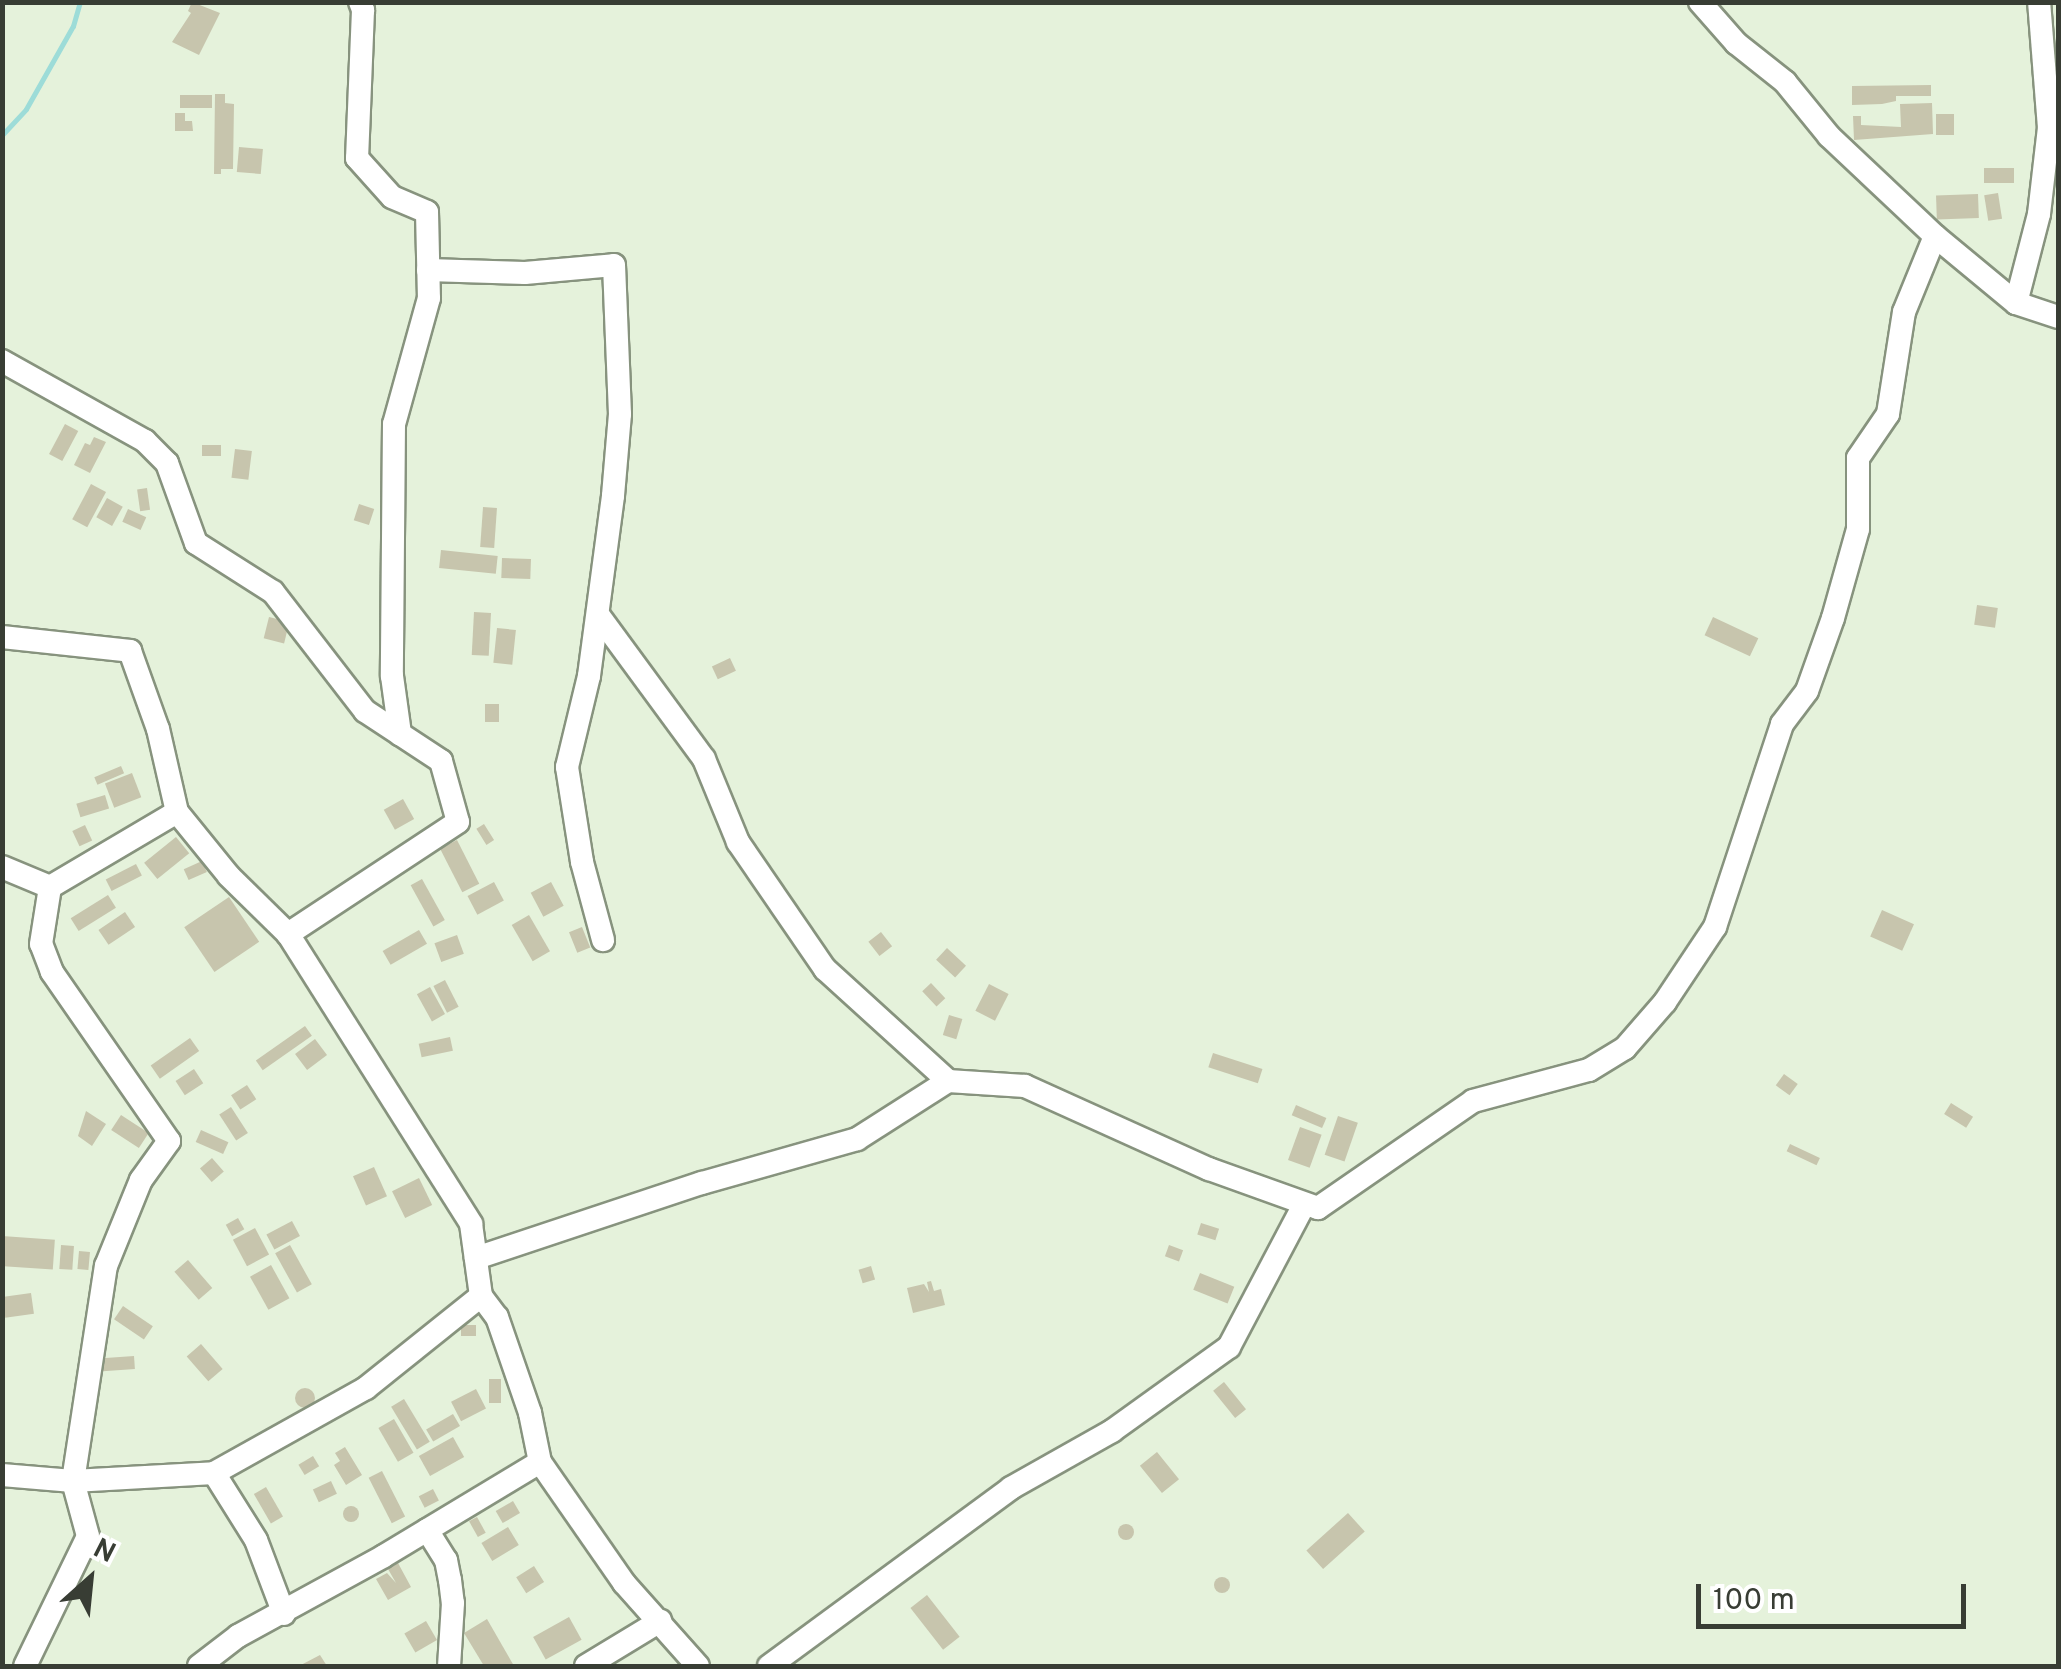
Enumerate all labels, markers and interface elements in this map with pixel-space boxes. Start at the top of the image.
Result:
north arrow [40,1529,140,1629]
text: N [86,1532,121,1573]
scale bar [1701,1564,1971,1626]
text: 100 m [1713,1583,1795,1620]

